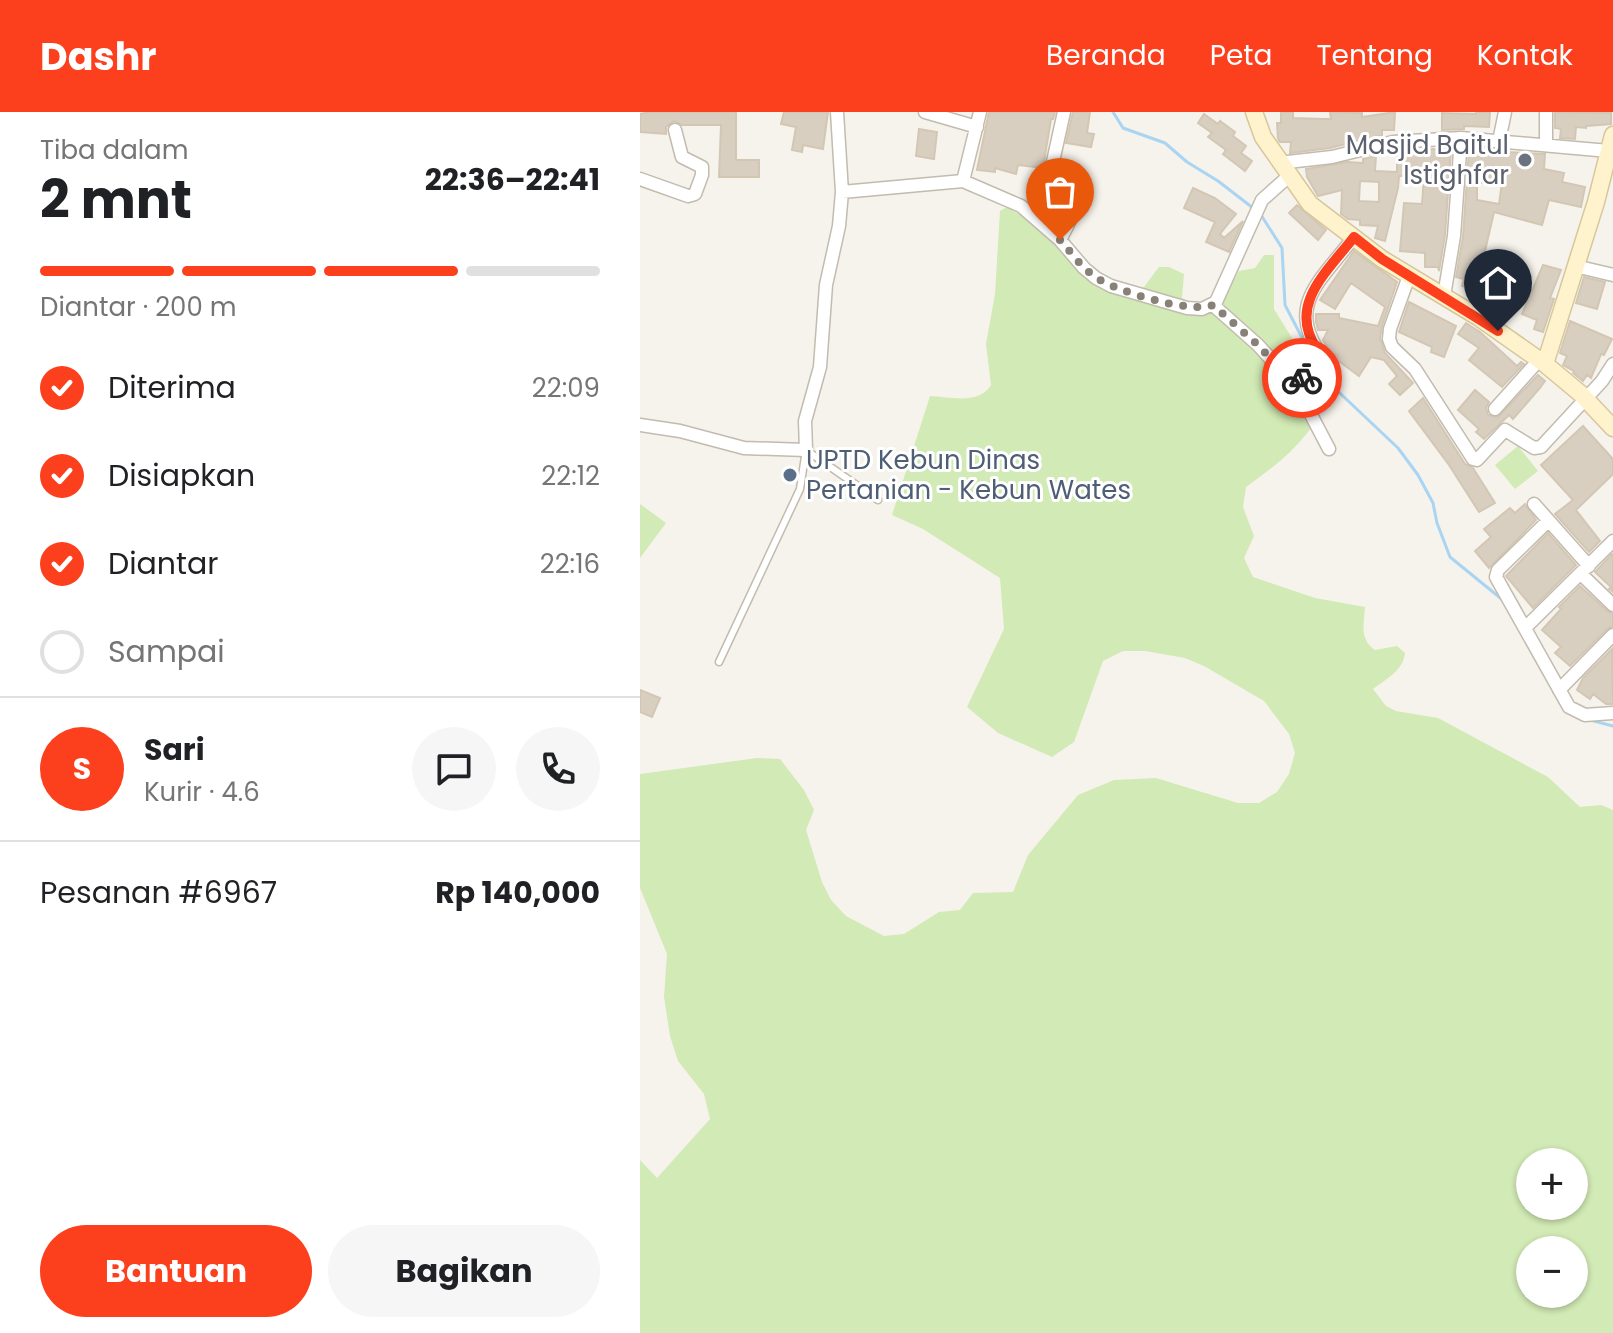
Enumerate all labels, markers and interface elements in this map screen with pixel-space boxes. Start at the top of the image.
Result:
text: Dashr [40,30,157,83]
text: Beranda [1046,36,1166,75]
text: Peta [1210,36,1272,75]
text: Tentang [1316,36,1433,75]
text: Kontak [1477,36,1573,75]
place label: Masjid Baitul Istighfar [1346,127,1509,193]
text: Tiba dalam [40,132,188,168]
marker: Masjid Baitul Istighfar [1516,151,1534,169]
text: 22:36–22:41 [425,158,600,201]
pin [1026,158,1094,240]
text: 2 mnt [40,163,192,236]
icon: bag [1038,170,1082,214]
pin [1464,249,1532,331]
icon: home [1476,261,1520,305]
text: Diantar · 200 m [40,289,236,325]
courier [1262,338,1342,418]
icon: bike [1280,356,1324,400]
icon: check [40,366,84,410]
text: Diterima [108,366,236,409]
text: 22:09 [532,370,600,406]
place label: UPTD Kebun Dinas Pertanian - Kebun Wates [806,442,1131,508]
icon: check [40,454,84,498]
text: Disiapkan [108,454,255,497]
text: 22:12 [541,458,600,494]
marker: UPTD Kebun Dinas Pertanian - Kebun Wates [781,466,799,484]
icon: check [40,542,84,586]
text: Diantar [108,542,218,585]
text: 22:16 [540,546,600,582]
text: Sampai [108,630,225,673]
button: chat [412,727,496,811]
button: phone [516,727,600,811]
text: Sari [144,728,205,771]
text: S [73,747,91,790]
text: Kurir · 4.6 [144,774,260,810]
text: Pesanan #6967 [40,871,277,914]
text: Rp 140,000 [435,871,600,914]
map controls [1516,1148,1588,1308]
button: + [1516,1148,1588,1220]
button: Bantuan [40,1225,312,1317]
button: Bagikan [328,1225,600,1317]
button: − [1516,1236,1588,1308]

